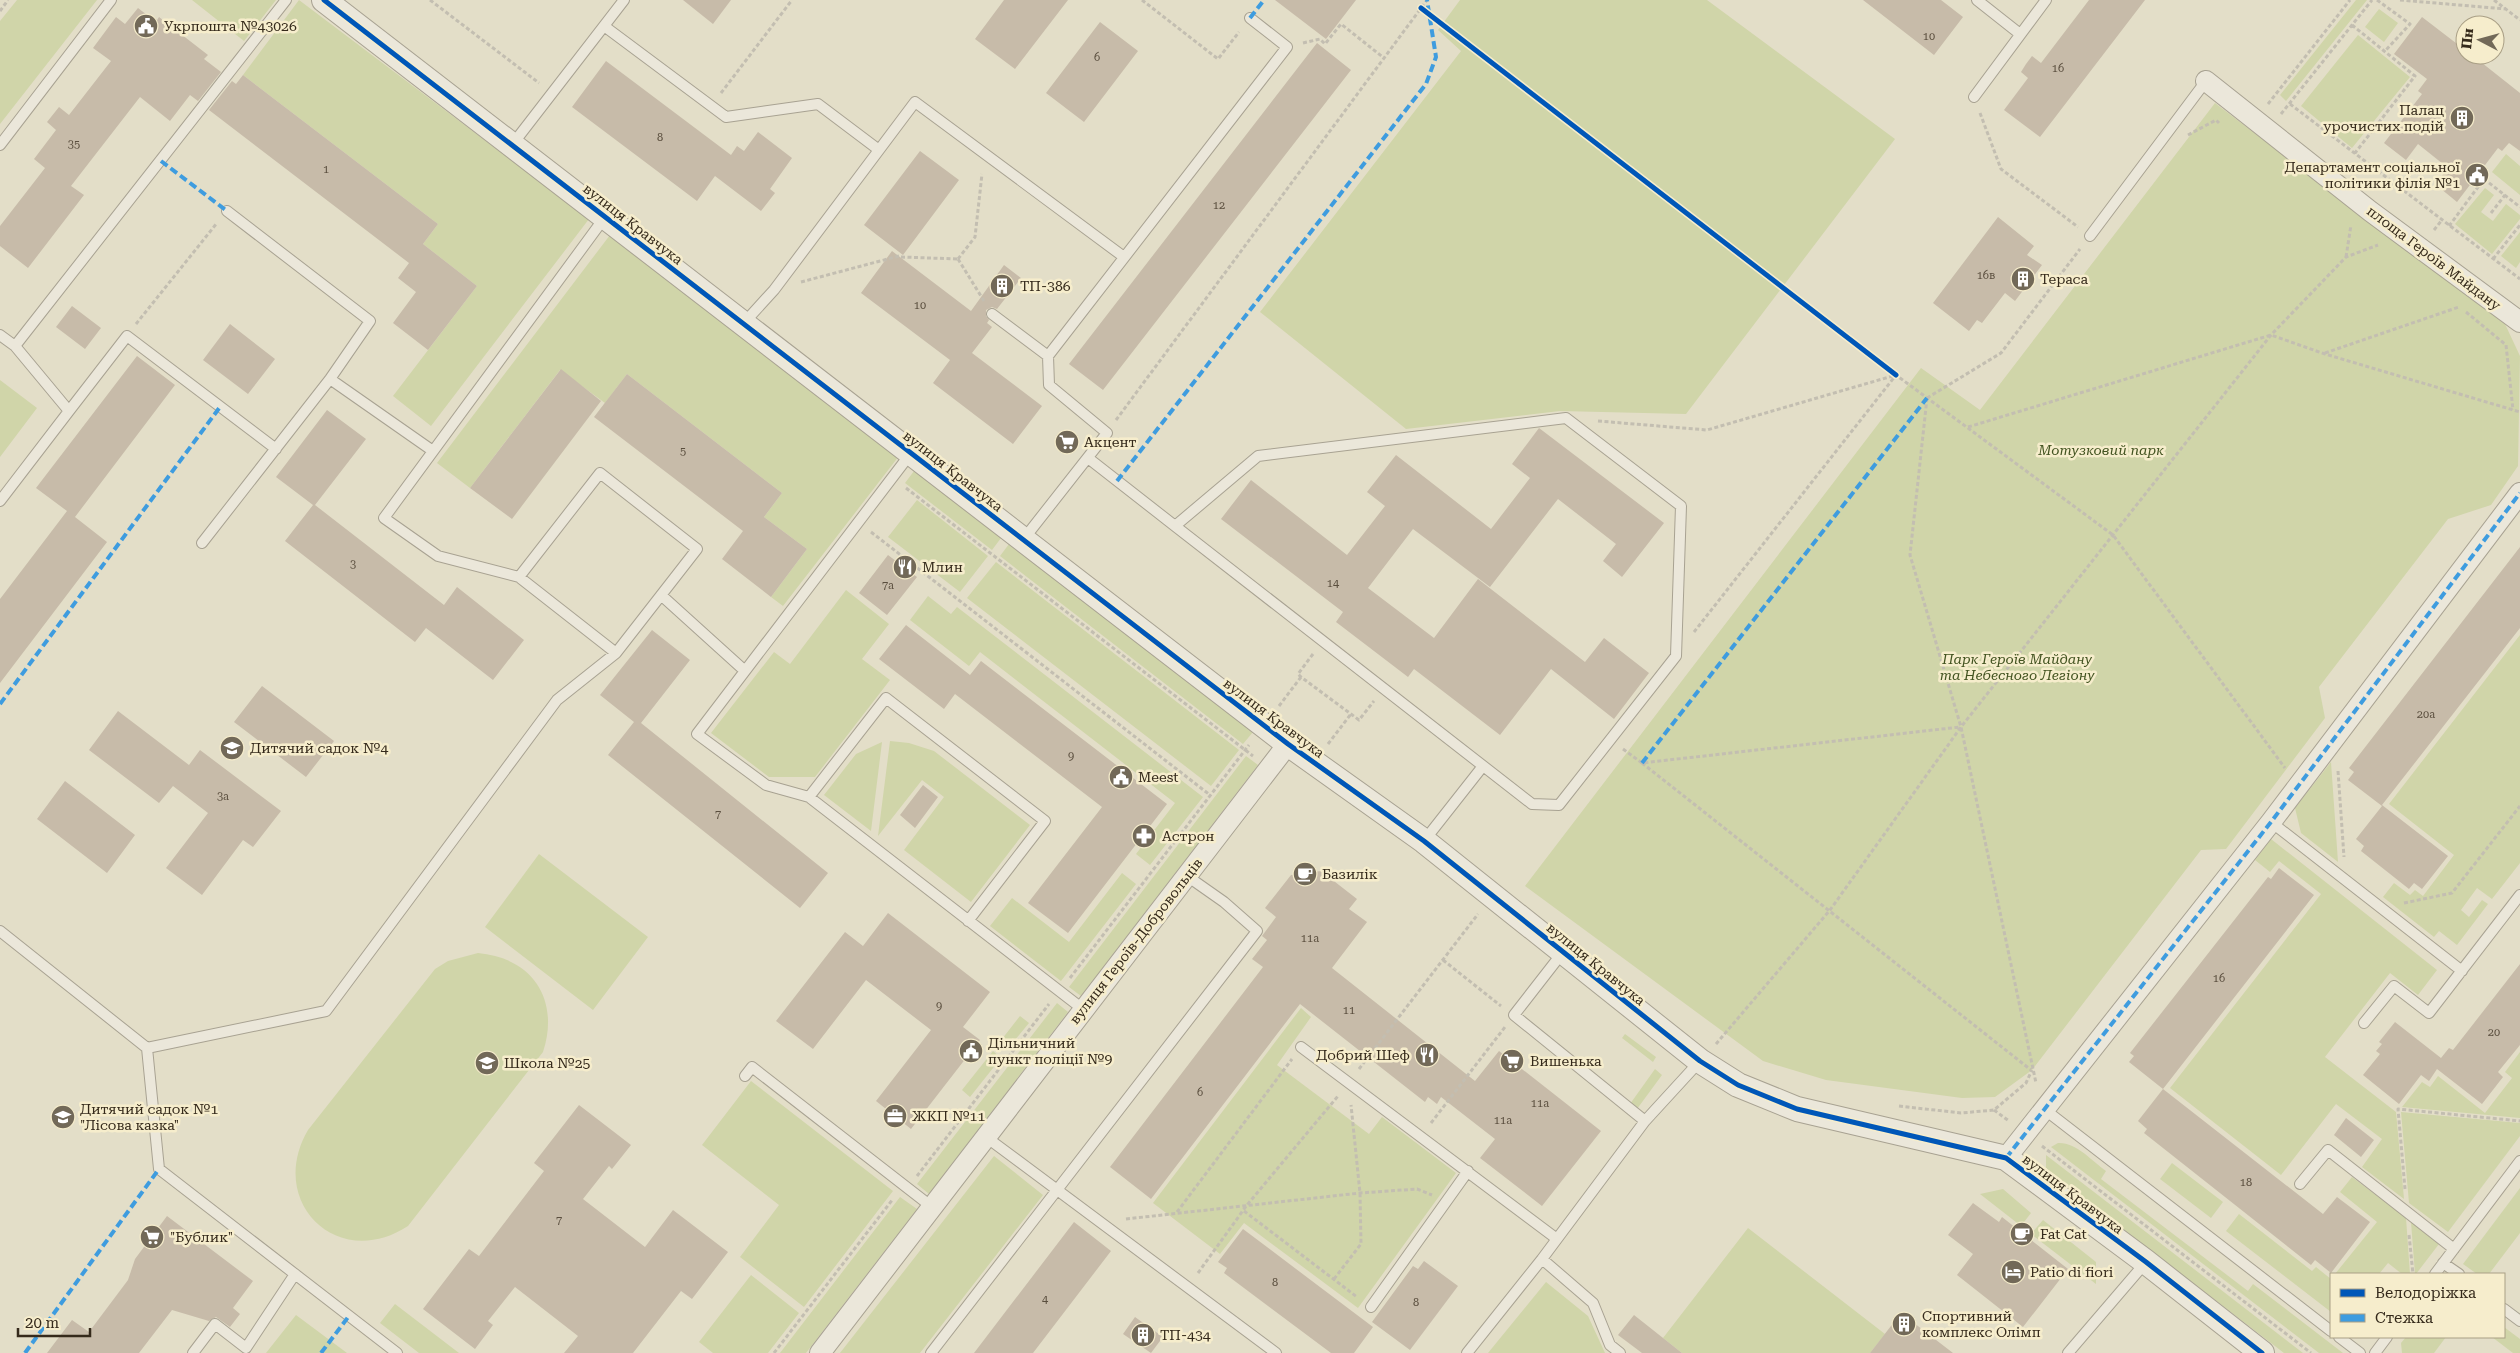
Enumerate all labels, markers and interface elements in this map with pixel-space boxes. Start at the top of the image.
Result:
public building icon: Укрпошта №43026 [133,13,159,39]
north arrow [2455,15,2505,65]
place label: Укрпошта №43026 [164,18,297,34]
text: Пн [2458,27,2476,50]
house number: 10 [1923,30,1935,43]
house number: 6 [1094,51,1100,64]
house number: 16 [2052,62,2064,75]
place label: Палац урочистих подій [2323,102,2444,134]
building icon: Палац урочистих подій [2449,105,2475,131]
house number: 8 [657,131,663,144]
house number: 35 [68,138,80,151]
place label: Департамент соціальної політики філія №1 [2284,159,2461,191]
public building icon: Департамент соціальної політики філія №1 [2464,162,2490,188]
house number: 1 [323,163,329,176]
street label: вулиця Кравчука [580,180,686,268]
house number: 12 [1213,199,1225,212]
street label: площа Героїв Майдану [2364,203,2505,314]
building icon: Тераса [2010,266,2036,292]
house number: 16в [1977,269,1995,282]
place label: Тераса [2040,271,2088,287]
building icon: ТП-386 [989,273,1015,299]
place label: ТП-386 [1020,278,1071,294]
house number: 10 [914,299,926,312]
street label: вулиця Кравчука [900,427,1006,515]
supermarket icon: Акцент [1054,429,1080,455]
place label: Акцент [1084,434,1136,450]
park label: Мотузковий парк [2037,442,2164,458]
house number: 5 [680,445,686,458]
restaurant icon: Млин [892,554,918,580]
house number: 3 [350,558,356,571]
place label: Млин [922,559,963,575]
house number: 14 [1327,577,1340,590]
house number: 7а [882,579,894,592]
park label: Парк Героїв Майдану та Небесного Легіону [1940,651,2095,683]
street label: вулиця Кравчука [1221,675,1328,761]
house number: 20а [2417,708,2435,721]
school or university icon: Дитячий садок №4 [219,735,245,761]
place label: Дитячий садок №4 [250,740,388,756]
house number: 9 [1068,750,1074,763]
public building icon: Meest [1108,764,1134,790]
place label: Meest [1138,769,1179,785]
house number: 3а [217,790,229,803]
house number: 7 [715,808,721,821]
pharmacy icon: Астрон [1131,823,1157,849]
place label: Астрон [1162,828,1214,844]
street label: вулиця Героїв-Добровольців [1066,855,1206,1027]
cafe icon: Базилік [1292,861,1318,887]
place label: Базилік [1322,866,1378,882]
street label: вулиця Кравчука [1544,919,1649,1009]
house number: 11а [1301,932,1319,945]
house number: 16 [2213,972,2225,985]
house number: 9 [936,1000,942,1013]
house number: 11 [1343,1004,1355,1017]
house number: 20 [2488,1026,2500,1039]
place label: Дільничний пункт поліції №9 [988,1035,1112,1067]
public building icon: Дільничний пункт поліції №9 [958,1038,984,1064]
restaurant icon: Добрий Шеф [1414,1042,1440,1068]
place label: Добрий Шеф [1316,1047,1410,1063]
supermarket icon: Вишенька [1499,1048,1525,1074]
school or university icon: Школа №25 [474,1050,500,1076]
place label: Вишенька [1530,1053,1602,1069]
place label: Школа №25 [504,1055,591,1071]
house number: 6 [1197,1086,1203,1099]
house number: 11а [1531,1097,1549,1110]
place label: Дитячий садок №1 "Лісова казка" [80,1101,218,1133]
office icon: ЖКП №11 [882,1103,908,1129]
school or university icon: Дитячий садок №1 "Лісова казка" [50,1104,76,1130]
place label: ЖКП №11 [912,1108,985,1124]
house number: 11а [1494,1114,1512,1127]
street label: вулиця Кравчука [2020,1151,2127,1237]
house number: 18 [2240,1176,2252,1189]
house number: 7 [556,1214,562,1227]
cafe icon: Fat Саt [2009,1221,2035,1247]
supermarket icon: "Бублик" [139,1224,165,1250]
place label: Fat Саt [2040,1226,2087,1242]
place label: "Бублик" [170,1229,233,1245]
hotel icon: Patio di fiori [2000,1259,2026,1285]
place label: Patio di fiori [2030,1264,2114,1280]
legend [2330,1273,2505,1338]
house number: 8 [1272,1276,1278,1289]
text: Велодоріжка [2375,1284,2476,1302]
house number: 4 [1042,1293,1049,1306]
house number: 8 [1413,1296,1419,1309]
scale bar [18,1306,90,1338]
place label: Спортивний комплекс Олімп [1922,1308,2041,1340]
text: Стежка [2375,1309,2433,1327]
building icon: Спортивний комплекс Олімп [1891,1311,1917,1337]
text: 20 m [25,1314,60,1332]
building icon: ТП-434 [1130,1322,1156,1348]
place label: ТП-434 [1160,1327,1211,1343]

